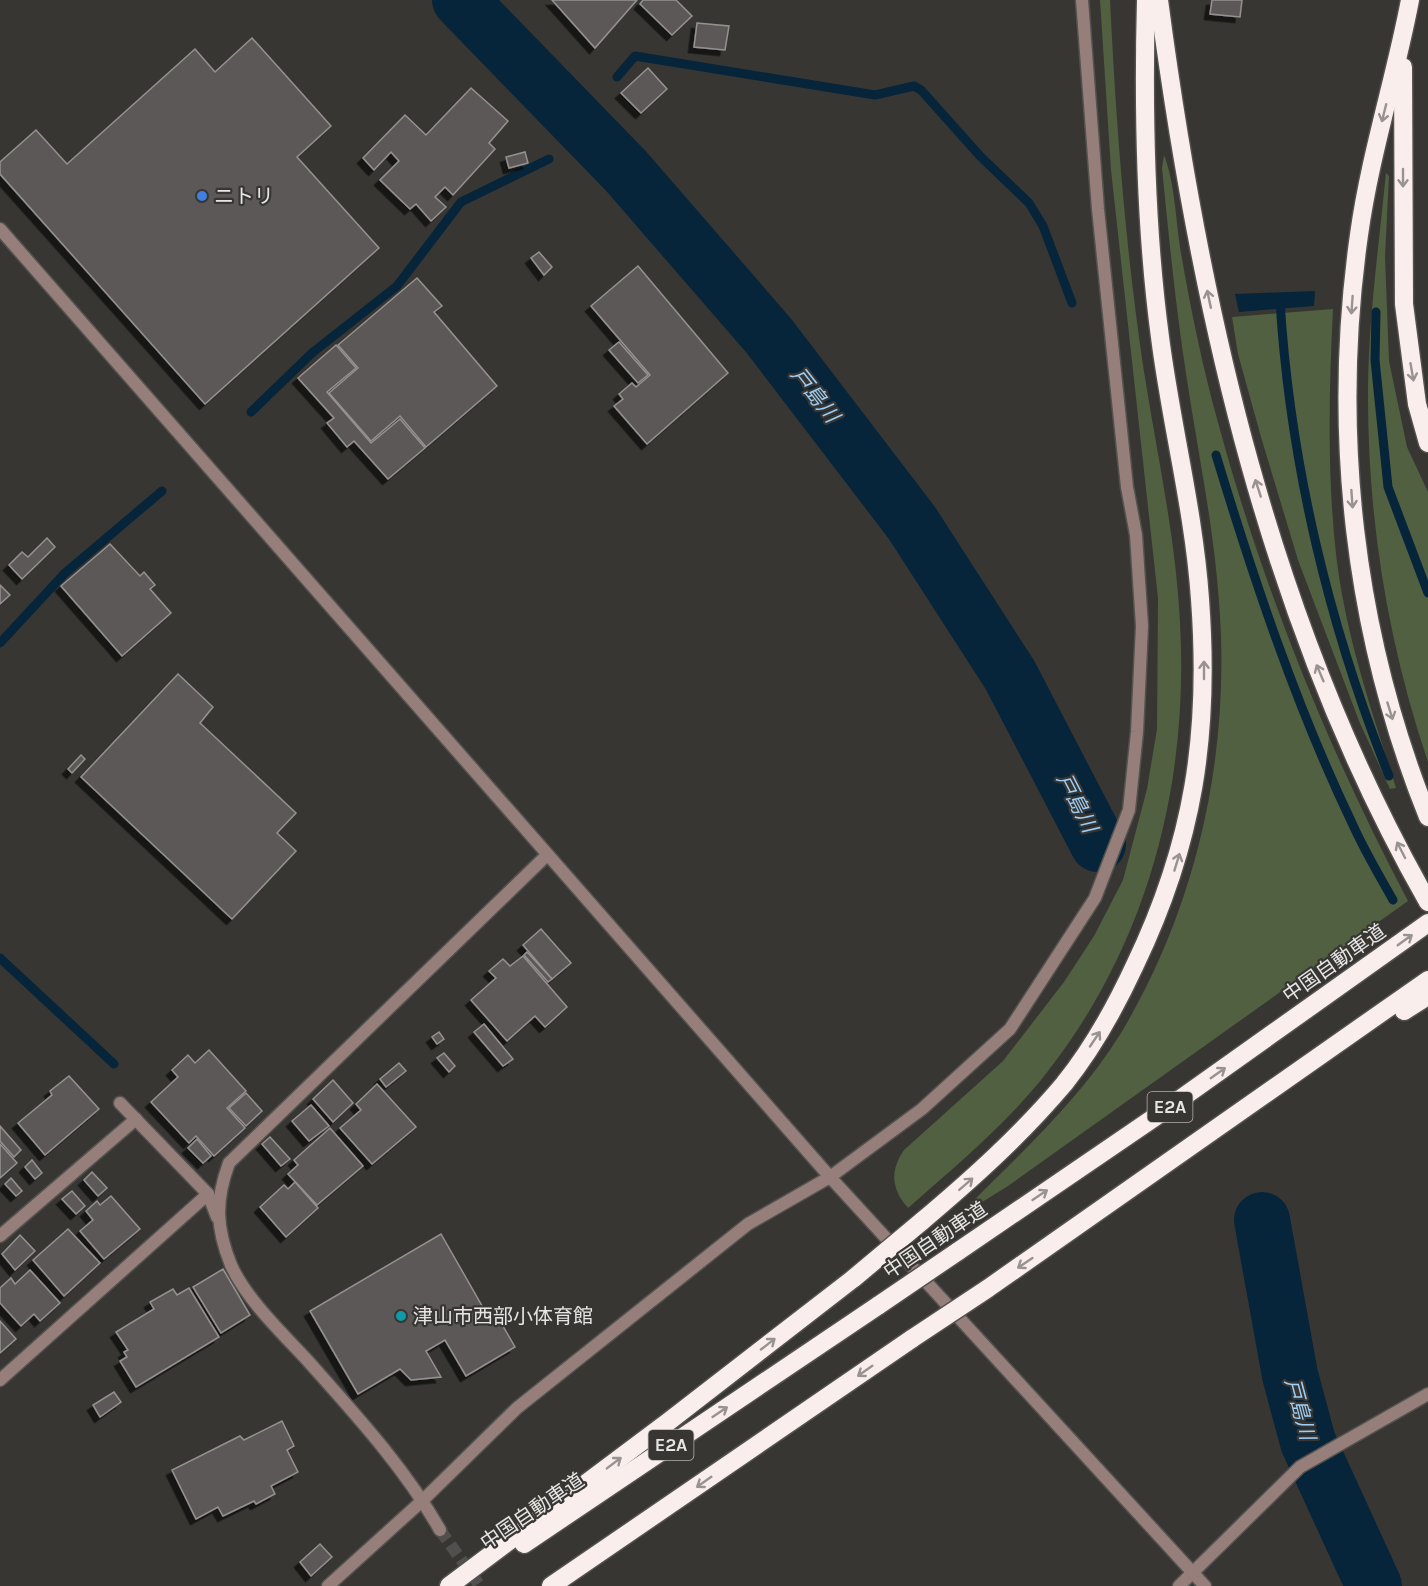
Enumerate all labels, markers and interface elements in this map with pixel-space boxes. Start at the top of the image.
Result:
one-way arrow [1378,103,1390,122]
one-way arrow [1397,167,1409,187]
place label: ニトリ [214,185,274,208]
marker: ニトリ [195,189,209,203]
one-way arrow [1203,290,1214,310]
one-way arrow [1346,294,1357,314]
one-way arrow [1406,362,1417,382]
water label: 戸島川 [786,363,845,429]
one-way arrow [1251,479,1262,498]
one-way arrow [1346,489,1357,509]
one-way arrow [1198,661,1210,681]
one-way arrow [1314,664,1326,682]
one-way arrow [1385,702,1396,721]
water label: 戸島川 [1052,769,1103,838]
one-way arrow [1395,842,1406,860]
one-way arrow [1172,853,1183,872]
street label: 中国自動車道 [1279,920,1390,1007]
one-way arrow [1396,934,1412,947]
one-way arrow [1089,1031,1101,1048]
one-way arrow [1209,1067,1226,1079]
road number: E2A [1148,1092,1192,1122]
one-way arrow [958,1177,973,1191]
one-way arrow [1031,1189,1048,1201]
street label: 中国自動車道 [879,1197,991,1284]
one-way arrow [1017,1258,1034,1270]
place label: 津山市西部小体育館 [413,1305,593,1328]
marker: 津山市西部小体育館 [394,1309,408,1323]
one-way arrow [760,1338,776,1350]
one-way arrow [857,1365,874,1377]
water label: 戸島川 [1280,1375,1320,1444]
one-way arrow [711,1406,728,1418]
road number: E2A [648,1430,694,1460]
one-way arrow [605,1457,621,1469]
street label: 中国自動車道 [476,1468,588,1555]
one-way arrow [697,1476,713,1488]

